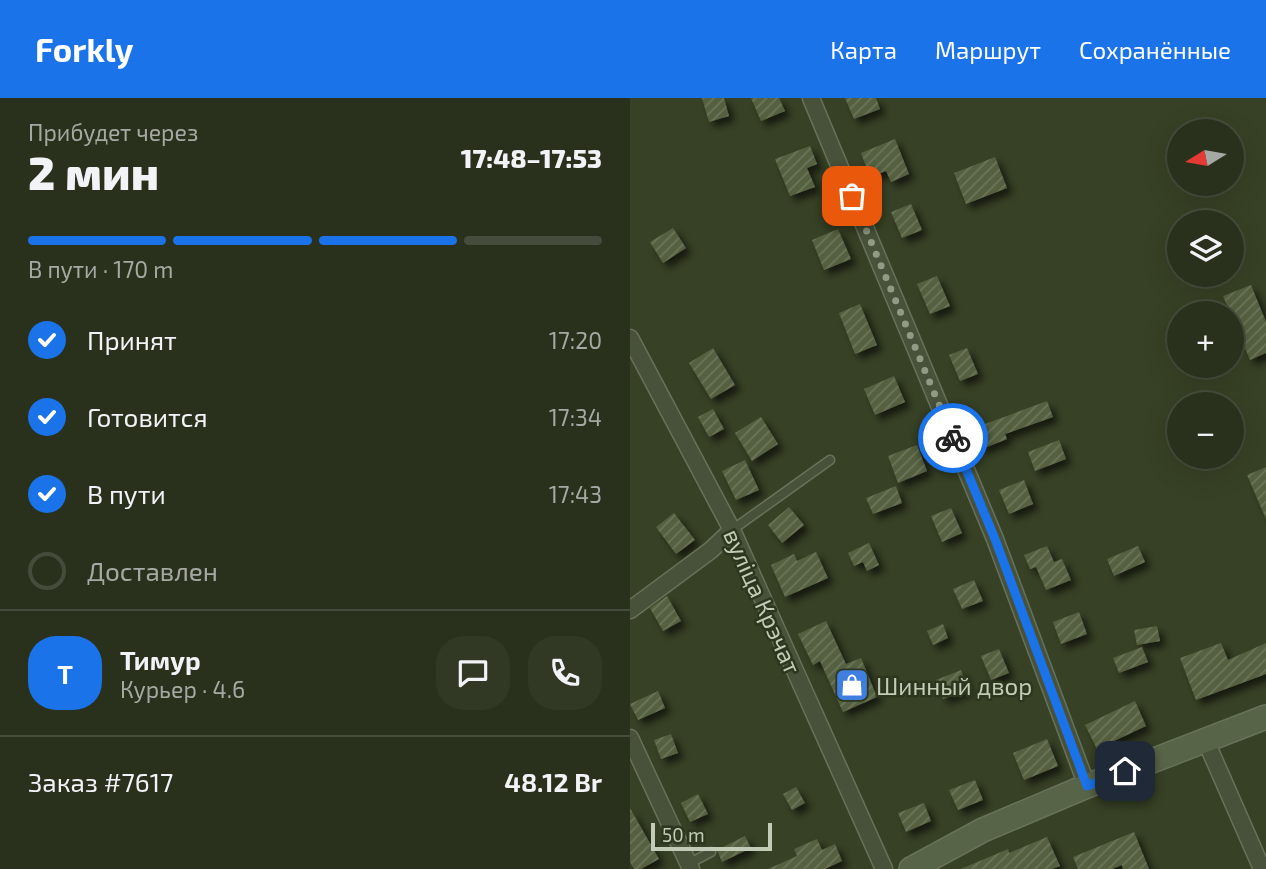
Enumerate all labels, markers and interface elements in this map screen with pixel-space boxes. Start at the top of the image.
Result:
text: Forkly [35,29,134,69]
text: Карта [830,35,897,64]
text: Маршрут [935,35,1041,64]
text: Сохранённые [1079,35,1231,64]
text: Прибудет через [28,118,198,146]
north arrow [1167,119,1244,196]
map controls [1167,119,1244,469]
text: 17:48–17:53 [461,142,602,173]
text: 2 мин [28,144,159,199]
pin [822,166,882,226]
icon: bag [833,177,871,215]
button: layers [1167,210,1244,287]
text: В пути · 170 m [28,255,173,283]
button: + [1167,301,1244,378]
icon: check [28,321,66,359]
text: Принят [87,324,177,355]
text: 17:20 [549,326,602,354]
button: − [1167,392,1244,469]
icon: check [28,398,66,436]
text: Готовится [87,401,208,432]
text: 17:34 [549,403,602,431]
courier [918,403,988,473]
icon: bike [934,419,972,457]
icon: check [28,475,66,513]
text: В пути [87,478,166,509]
text: 17:43 [549,480,602,508]
street label: вуліца Крэчат [717,524,808,679]
text: Доставлен [87,555,218,586]
button: chat [436,636,510,710]
button: phone [528,636,602,710]
text: Тимур [120,644,201,675]
text: Т [57,658,73,689]
shop icon: Шинный двор [833,666,871,704]
place label: Шинный двор [876,671,1032,700]
text: Курьер · 4.6 [120,675,245,703]
pin [1095,741,1155,801]
icon: home [1106,752,1144,790]
text: Заказ #7617 [28,766,173,797]
text: 48.12 Br [504,766,602,797]
scale bar [651,820,772,852]
text: 50 m [662,823,705,846]

